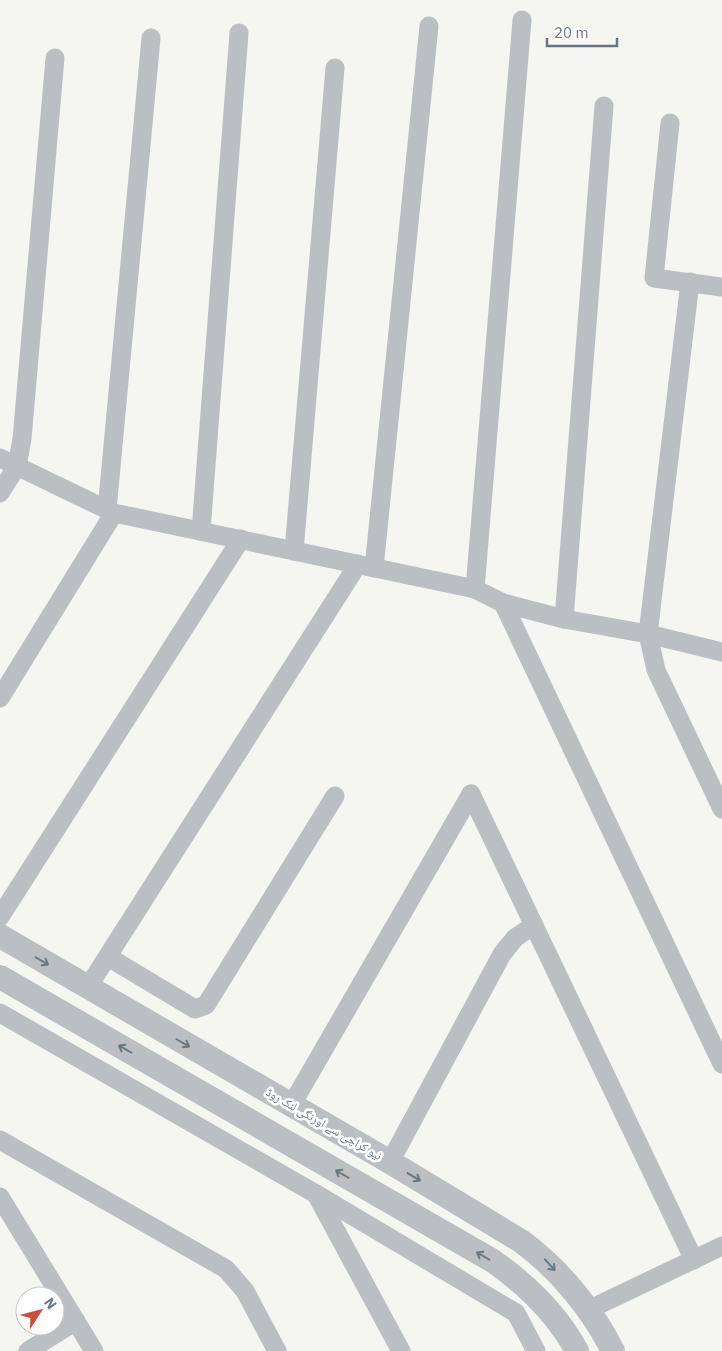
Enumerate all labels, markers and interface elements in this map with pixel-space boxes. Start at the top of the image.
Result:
scale bar [547,15,617,47]
text: 20 m [554,23,589,42]
one-way arrow [35,956,49,966]
one-way arrow [175,1038,189,1048]
one-way arrow [119,1044,133,1054]
street label: نیو کراچی سے اورنگی لنک روڈ [264,1084,385,1163]
one-way arrow [335,1169,349,1179]
one-way arrow [406,1173,420,1183]
one-way arrow [476,1250,490,1260]
one-way arrow [544,1259,556,1272]
north arrow [15,1286,65,1336]
text: N [40,1294,61,1313]

